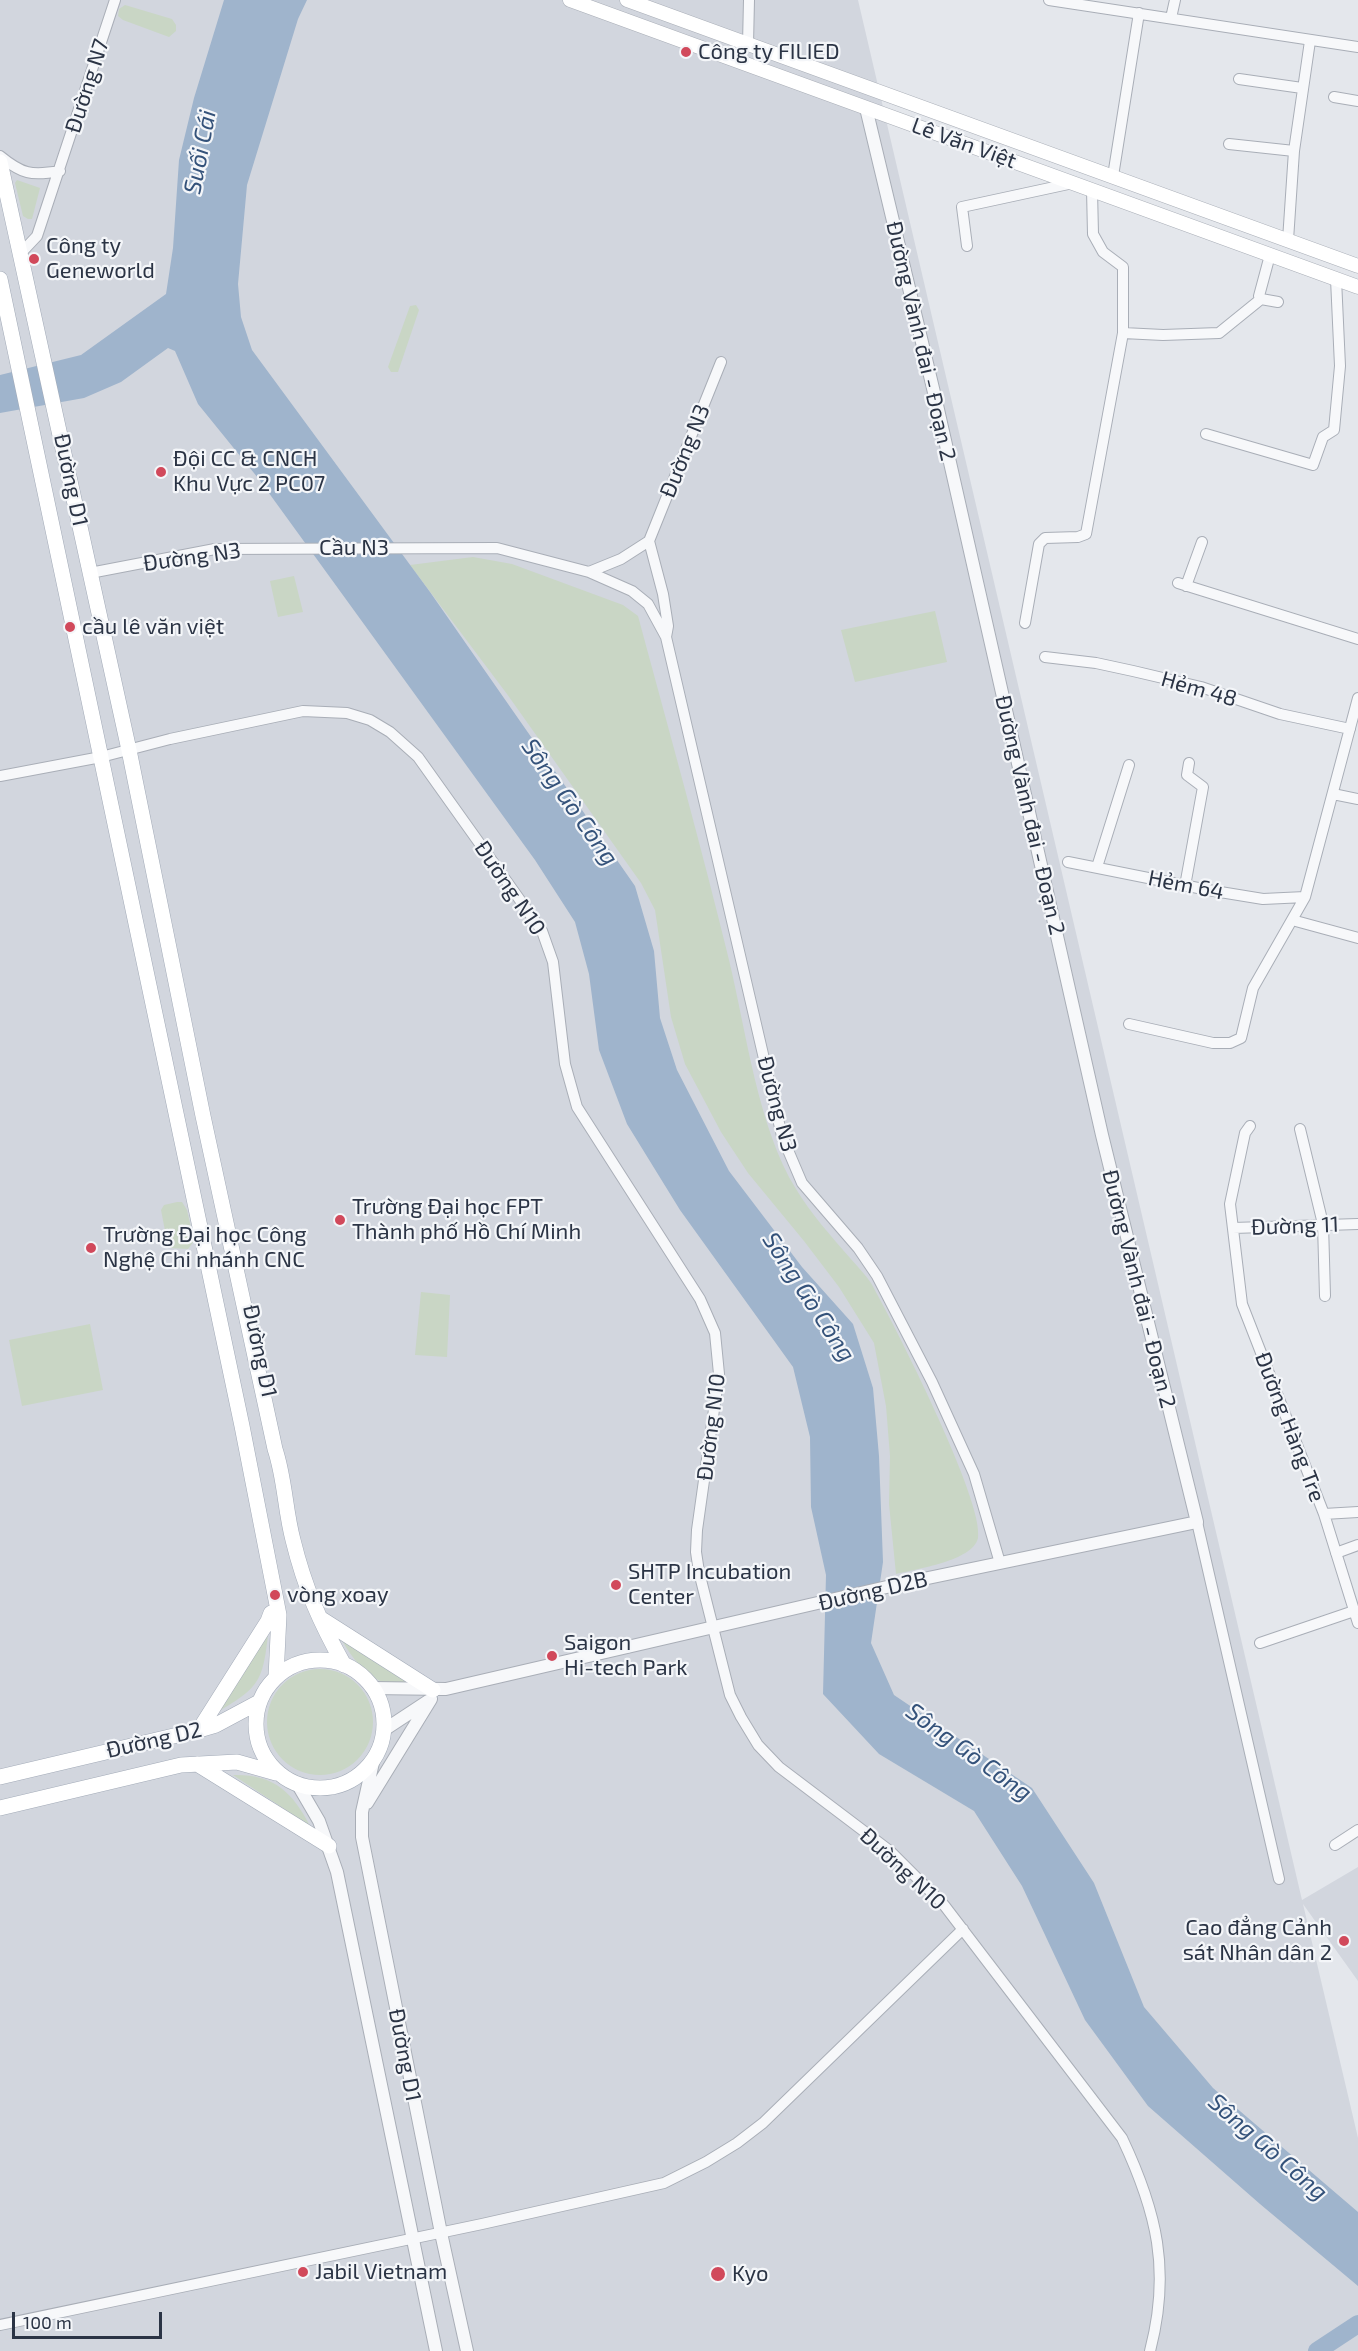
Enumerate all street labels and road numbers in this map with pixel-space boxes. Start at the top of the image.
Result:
street label: Đường N7 [59,36,115,136]
street label: Lê Văn Việt [908,112,1020,174]
street label: Đường Vành đai - Đoạn 2 [881,219,961,463]
street label: Đường N3 [654,400,716,502]
street label: Đường D1 [48,431,94,529]
street label: Cầu N3 [319,535,389,561]
street label: Đường N3 [141,537,243,577]
street label: Hẻm 48 [1158,666,1240,712]
street label: Đường Vành đai - Đoạn 2 [990,693,1070,937]
street label: Đường N10 [469,836,551,940]
street label: Hẻm 64 [1146,865,1226,905]
street label: Đường N3 [752,1053,802,1155]
street label: Đường Vành đai - Đoạn 2 [1097,1167,1181,1411]
street label: Đường 11 [1251,1211,1339,1241]
street label: Đường D1 [237,1302,283,1400]
street label: Đường Hàng Tre [1249,1348,1331,1506]
street label: Đường N10 [691,1372,731,1482]
street label: Đường D2B [816,1566,930,1616]
street label: Đường D2 [104,1716,204,1764]
street label: Đường N10 [854,1822,952,1916]
street label: Đường D1 [383,2006,427,2104]

